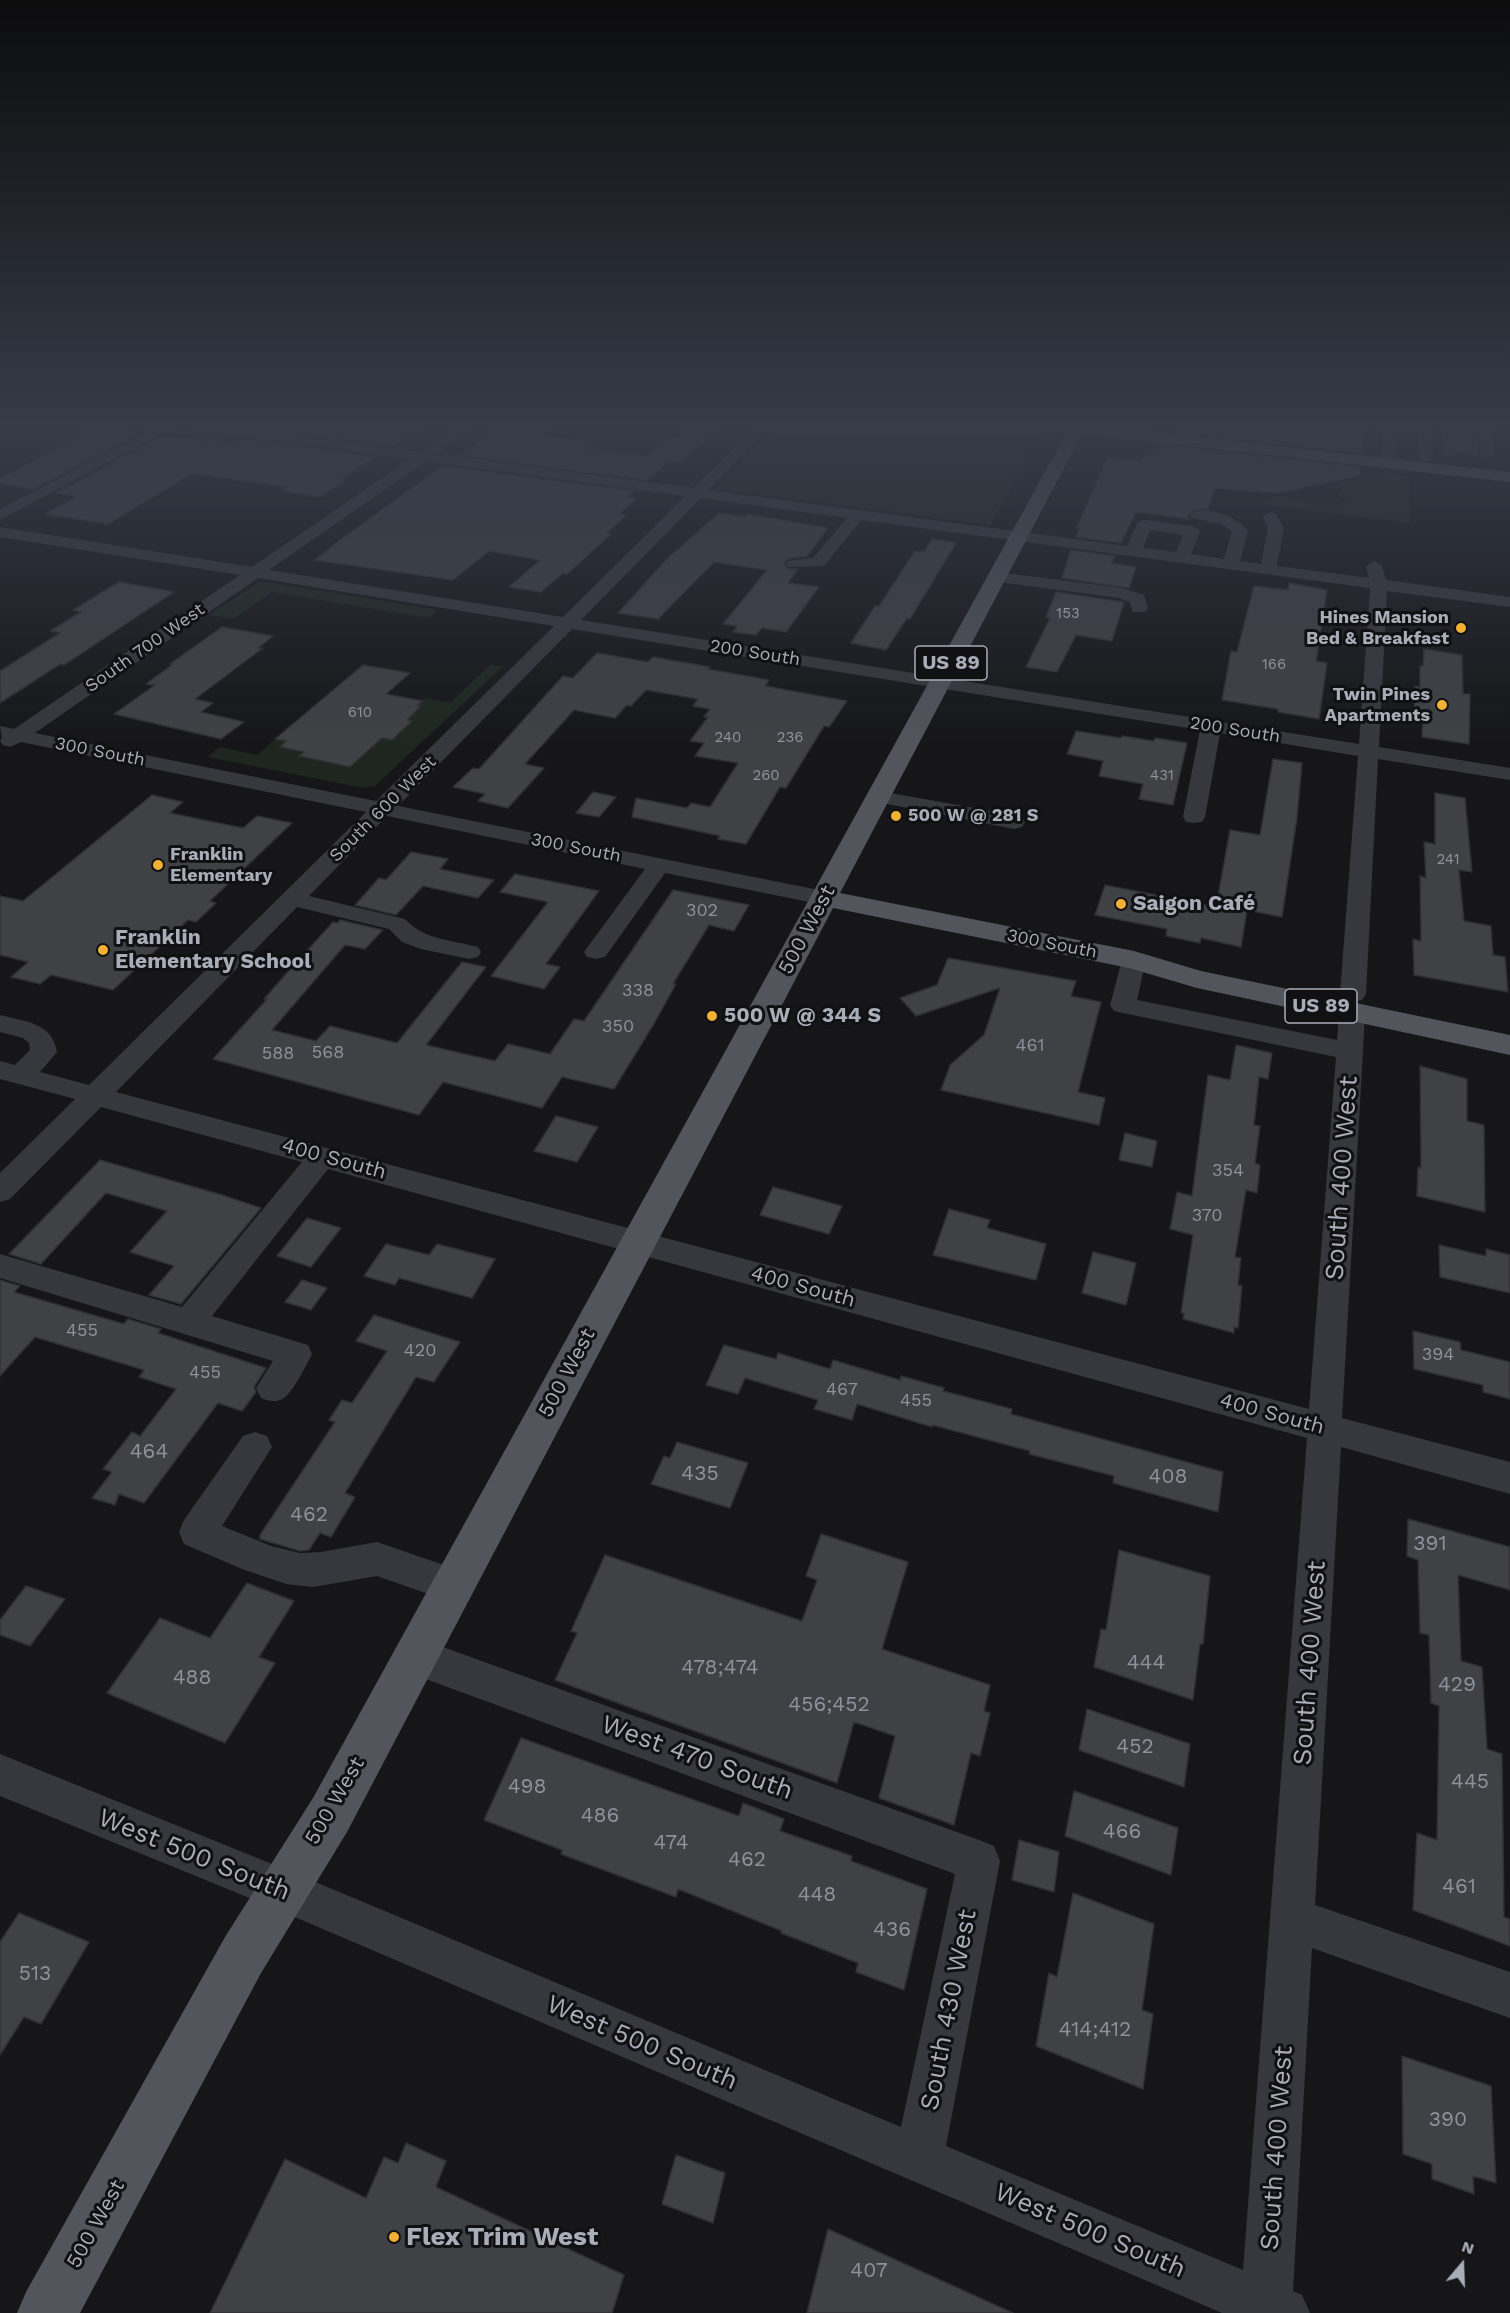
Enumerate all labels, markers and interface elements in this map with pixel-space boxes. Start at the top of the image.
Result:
street label: South 700 West [81,599,209,697]
house number: 153 [1056,605,1080,623]
place label: Hines Mansion Bed & Breakfast [1306,607,1449,650]
marker: Hines Mansion Bed & Breakfast [1454,621,1468,635]
street label: 200 South [708,635,802,671]
road number: US 89 [915,646,987,680]
house number: 166 [1262,656,1286,674]
place label: Twin Pines Apartments [1325,684,1430,726]
marker: Twin Pines Apartments [1435,698,1449,712]
house number: 610 [348,704,372,722]
street label: 200 South [1188,712,1282,748]
house number: 240 [715,729,741,747]
house number: 236 [777,729,803,747]
street label: 300 South [53,733,147,771]
street label: South 600 West [325,751,441,867]
house number: 260 [752,767,780,785]
house number: 431 [1150,767,1174,785]
place label: 500 W @ 281 S [908,805,1038,827]
marker: 500 W @ 281 S [889,809,903,823]
street label: 300 South [529,829,623,867]
place label: Franklin Elementary [170,844,272,886]
house number: 241 [1436,851,1460,869]
marker: Franklin Elementary [151,858,165,872]
street label: 500 West [773,881,841,979]
place label: Saigon Café [1133,891,1255,917]
marker: Saigon Café [1114,897,1128,911]
house number: 302 [686,900,718,922]
place label: Franklin Elementary School [115,925,311,975]
street label: 300 South [1005,925,1099,963]
marker: Franklin Elementary School [96,943,110,957]
house number: 338 [622,980,654,1002]
road number: US 89 [1285,989,1357,1023]
place label: 500 W @ 344 S [724,1003,881,1029]
marker: 500 W @ 344 S [705,1009,719,1023]
house number: 350 [602,1016,634,1038]
house number: 461 [1016,1035,1044,1057]
house number: 568 [312,1042,344,1064]
house number: 588 [262,1043,294,1065]
street label: South 400 West [1319,1075,1365,1281]
street label: 400 South [279,1133,389,1185]
house number: 354 [1212,1160,1244,1182]
house number: 370 [1192,1205,1222,1227]
street label: 400 South [748,1261,858,1313]
house number: 455 [66,1320,98,1342]
street label: 500 West [533,1324,601,1422]
house number: 420 [404,1340,436,1362]
house number: 394 [1422,1344,1454,1366]
house number: 455 [189,1362,221,1384]
house number: 467 [826,1379,858,1401]
street label: 400 South [1217,1388,1327,1440]
house number: 455 [900,1390,932,1412]
house number: 464 [130,1439,168,1465]
house number: 435 [681,1461,719,1487]
house number: 408 [1149,1464,1187,1490]
house number: 462 [290,1502,328,1528]
house number: 391 [1413,1531,1447,1557]
street label: South 400 West [1287,1560,1333,1766]
house number: 444 [1127,1650,1165,1676]
house number: 478;474 [681,1655,759,1681]
house number: 488 [173,1665,211,1691]
house number: 429 [1438,1672,1476,1698]
house number: 456;452 [788,1692,870,1718]
street label: West 470 South [597,1709,797,1807]
house number: 452 [1116,1734,1154,1760]
street label: 500 West [300,1753,370,1849]
house number: 445 [1451,1769,1489,1795]
house number: 498 [508,1774,546,1800]
street label: West 500 South [93,1802,295,1908]
house number: 486 [581,1803,619,1829]
house number: 466 [1103,1819,1141,1845]
house number: 474 [654,1830,688,1856]
house number: 462 [728,1847,766,1873]
house number: 461 [1442,1874,1476,1900]
house number: 448 [798,1882,836,1908]
street label: South 430 West [914,1907,984,2113]
house number: 436 [873,1917,911,1943]
house number: 513 [19,1961,51,1987]
street label: West 500 South [542,1989,742,2097]
house number: 414;412 [1059,2017,1131,2043]
street label: South 400 West [1254,2045,1300,2251]
house number: 390 [1429,2107,1467,2133]
street label: 500 West [61,2175,131,2273]
street label: West 500 South [990,2177,1190,2285]
place label: Flex Trim West [406,2221,598,2253]
marker: Flex Trim West [387,2230,401,2244]
north arrow [1432,2235,1492,2295]
text: N [1459,2237,1477,2258]
house number: 407 [850,2258,888,2284]

